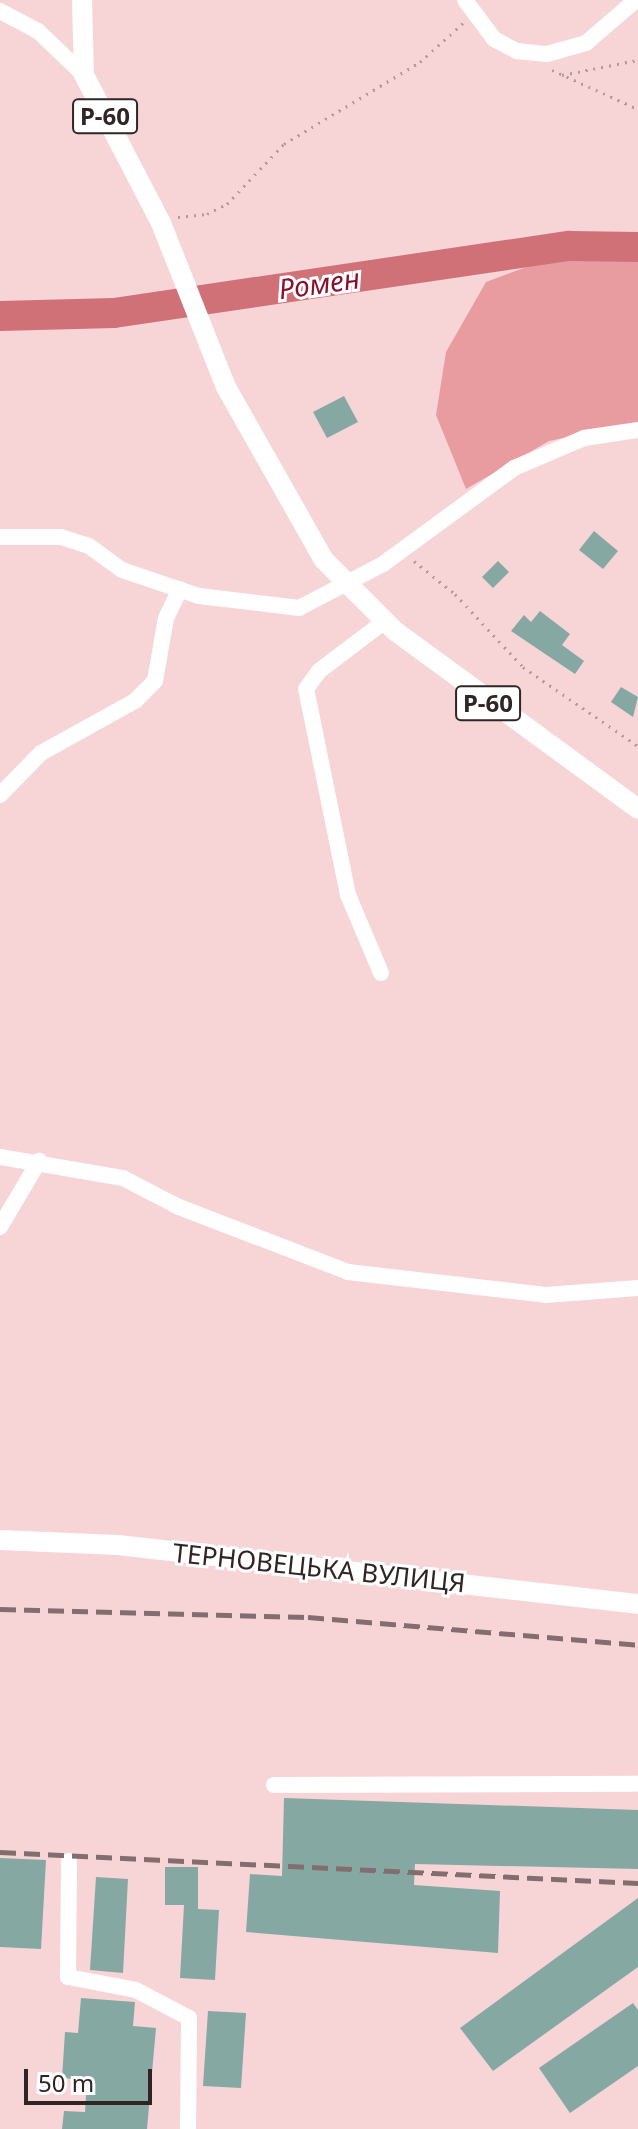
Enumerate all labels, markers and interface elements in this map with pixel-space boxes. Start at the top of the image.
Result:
road number: Р-60 [71,96,139,136]
water label: Ромен [276,261,362,305]
road number: Р-60 [454,683,522,723]
street label: ТЕРНОВЕЦЬКА ВУЛИЦЯ [171,1537,467,1599]
scale bar [28,2053,156,2103]
text: 50 m [38,2066,94,2099]

